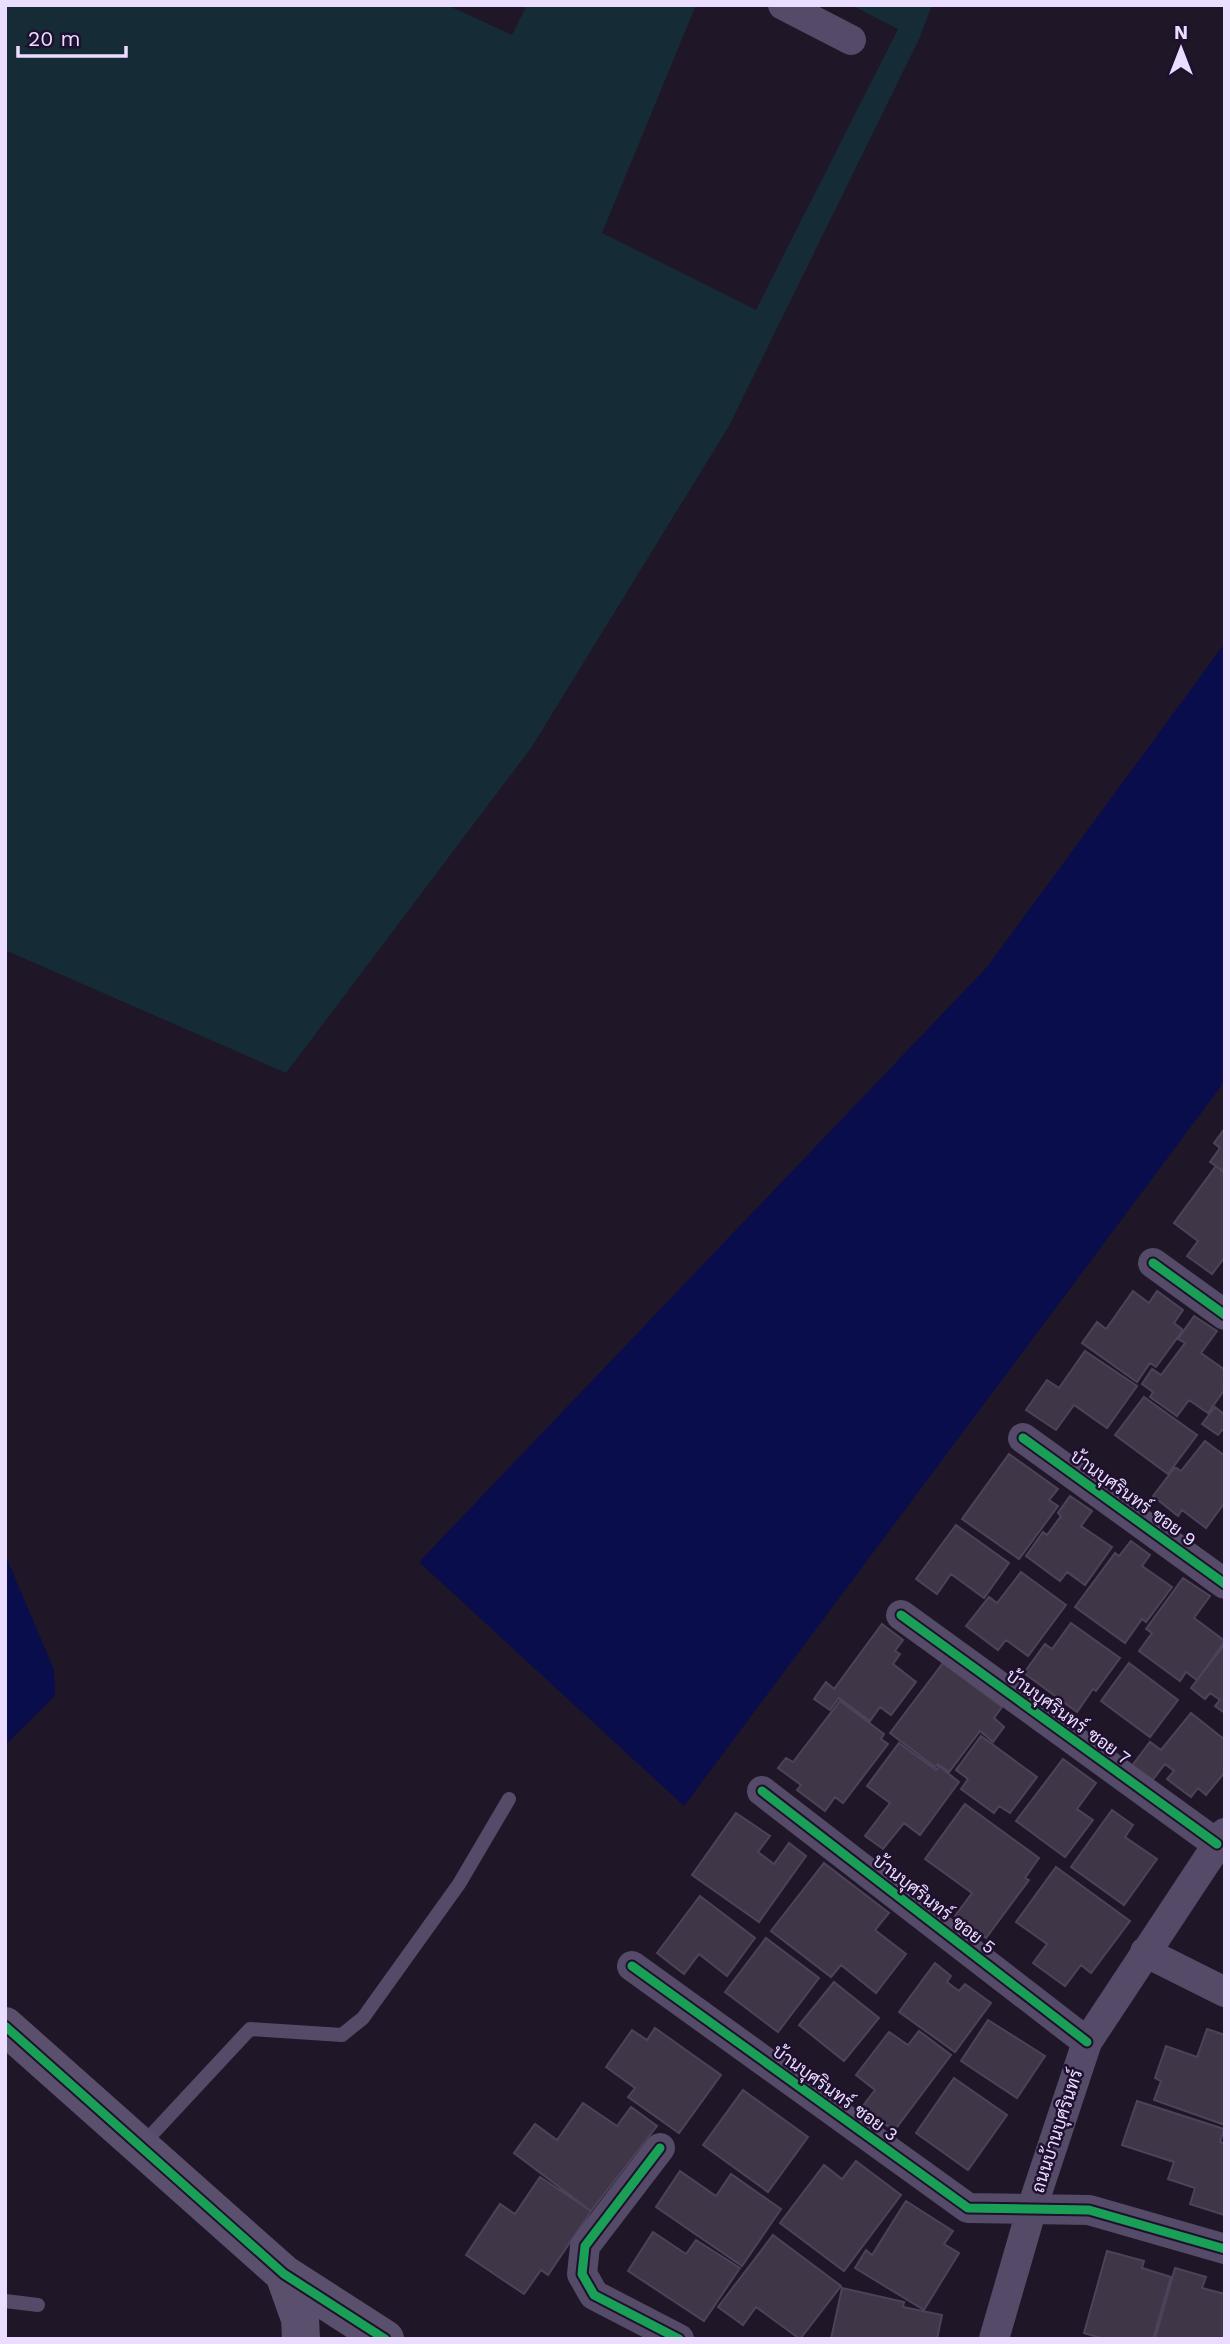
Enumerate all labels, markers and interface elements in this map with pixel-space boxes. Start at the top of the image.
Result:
scale bar [18,14,126,58]
north arrow [1146,14,1216,84]
text: N [1174,21,1188,44]
text: 20 m [28,26,80,51]
street label: บ้านบุศรินทร์ ซอย 9 [1065,1443,1201,1552]
street label: บ้านบุศรินทร์ ซอย 7 [1001,1663,1136,1770]
street label: บ้านบุศรินทร์ ซอย 5 [868,1848,1001,1960]
street label: บ้านบุศรินทร์ ซอย 3 [767,2038,903,2147]
street label: ถนนบ้านบุศรินทร์ [1025,2066,1088,2196]

